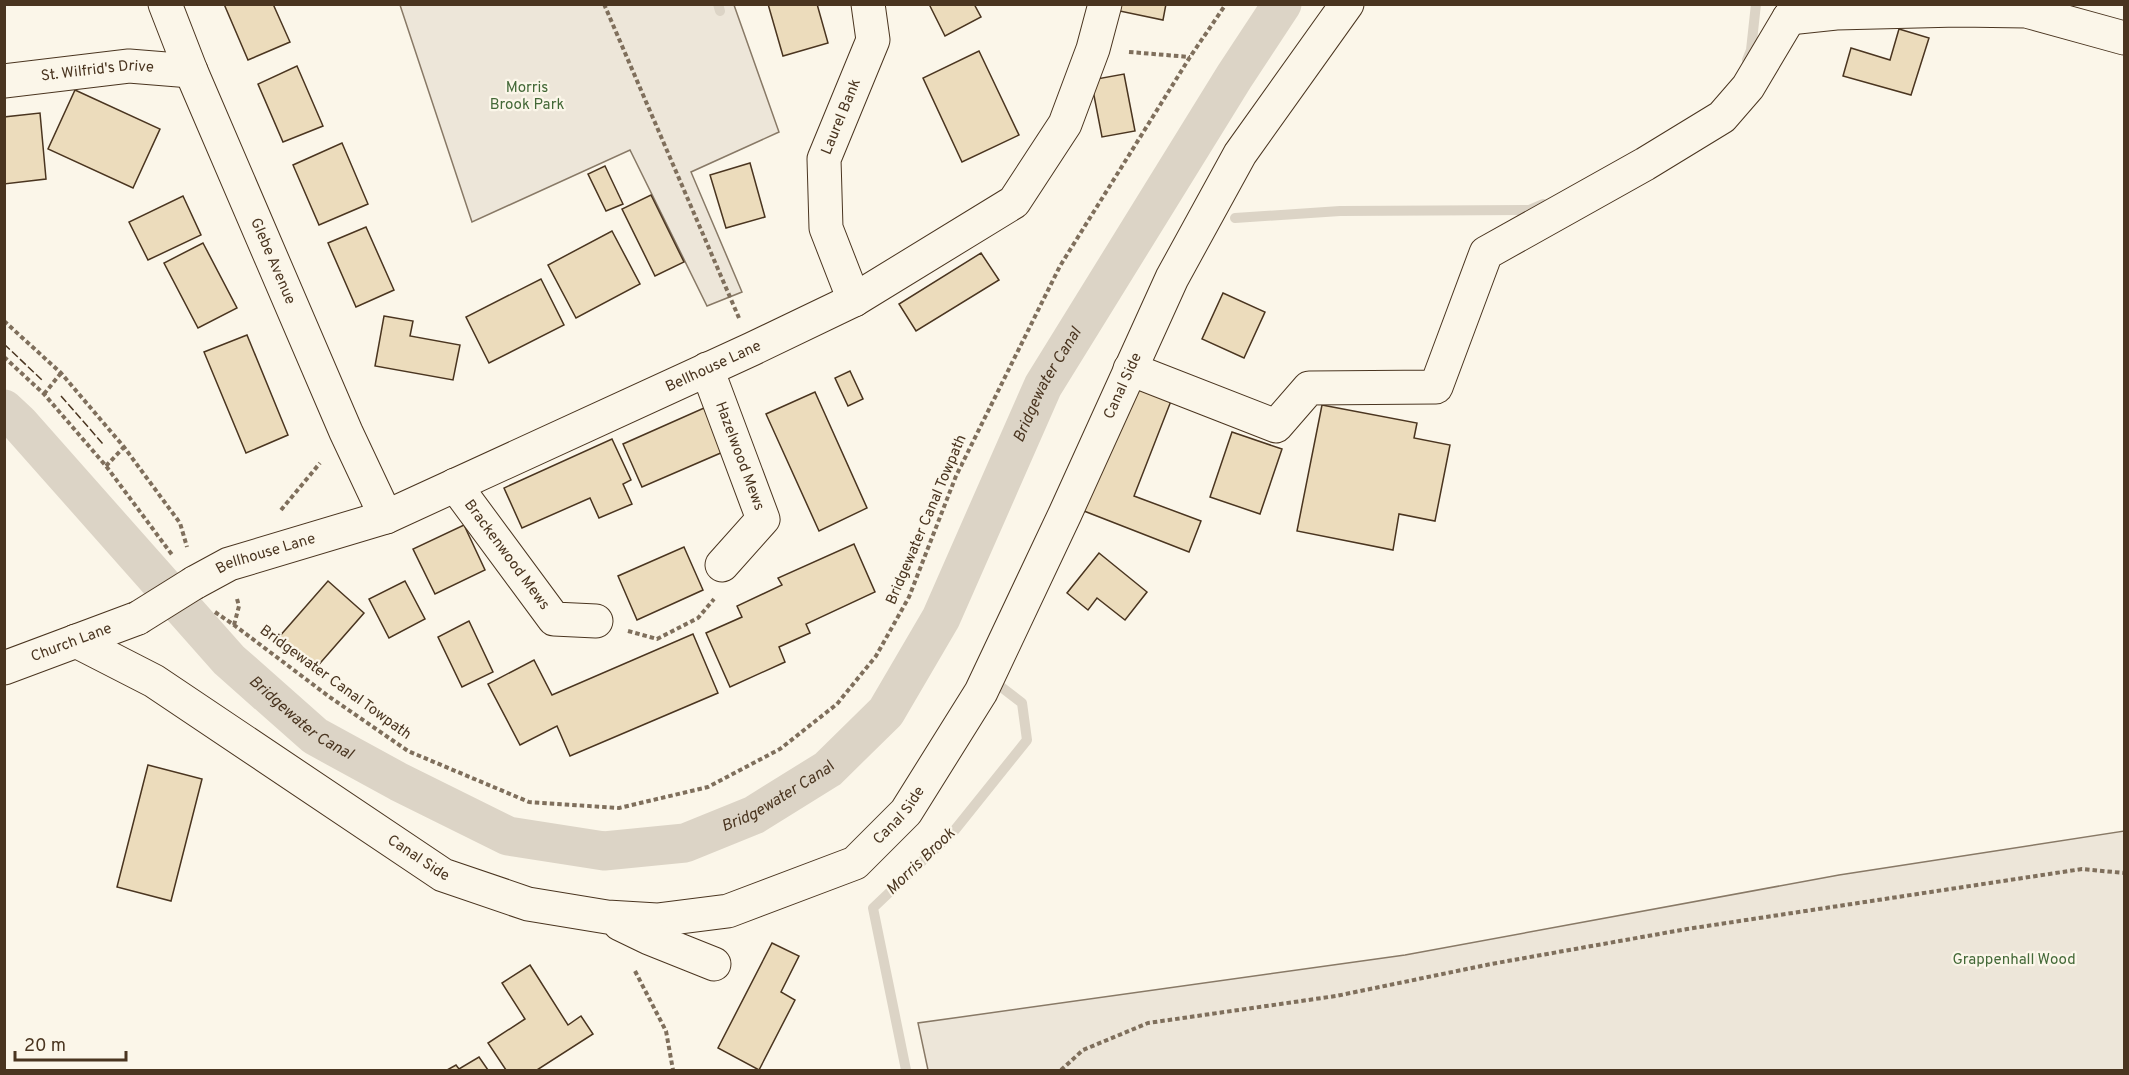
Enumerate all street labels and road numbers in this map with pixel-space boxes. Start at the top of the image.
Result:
street label: St. Wilfrid's Drive [40,57,155,86]
street label: Laurel Bank [817,76,866,157]
street label: Glebe Avenue [246,215,300,307]
street label: Bellhouse Lane [663,336,764,397]
street label: Canal Side [1100,350,1146,422]
street label: Hazelwood Mews [711,399,769,513]
street label: Bridgewater Canal Towpath [882,432,972,608]
street label: Brackenwood Mews [460,496,554,614]
street label: Bellhouse Lane [213,529,318,579]
street label: Church Lane [28,619,115,667]
street label: Bridgewater Canal Towpath [255,622,415,744]
street label: Canal Side [869,783,929,849]
street label: Canal Side [384,831,452,886]

